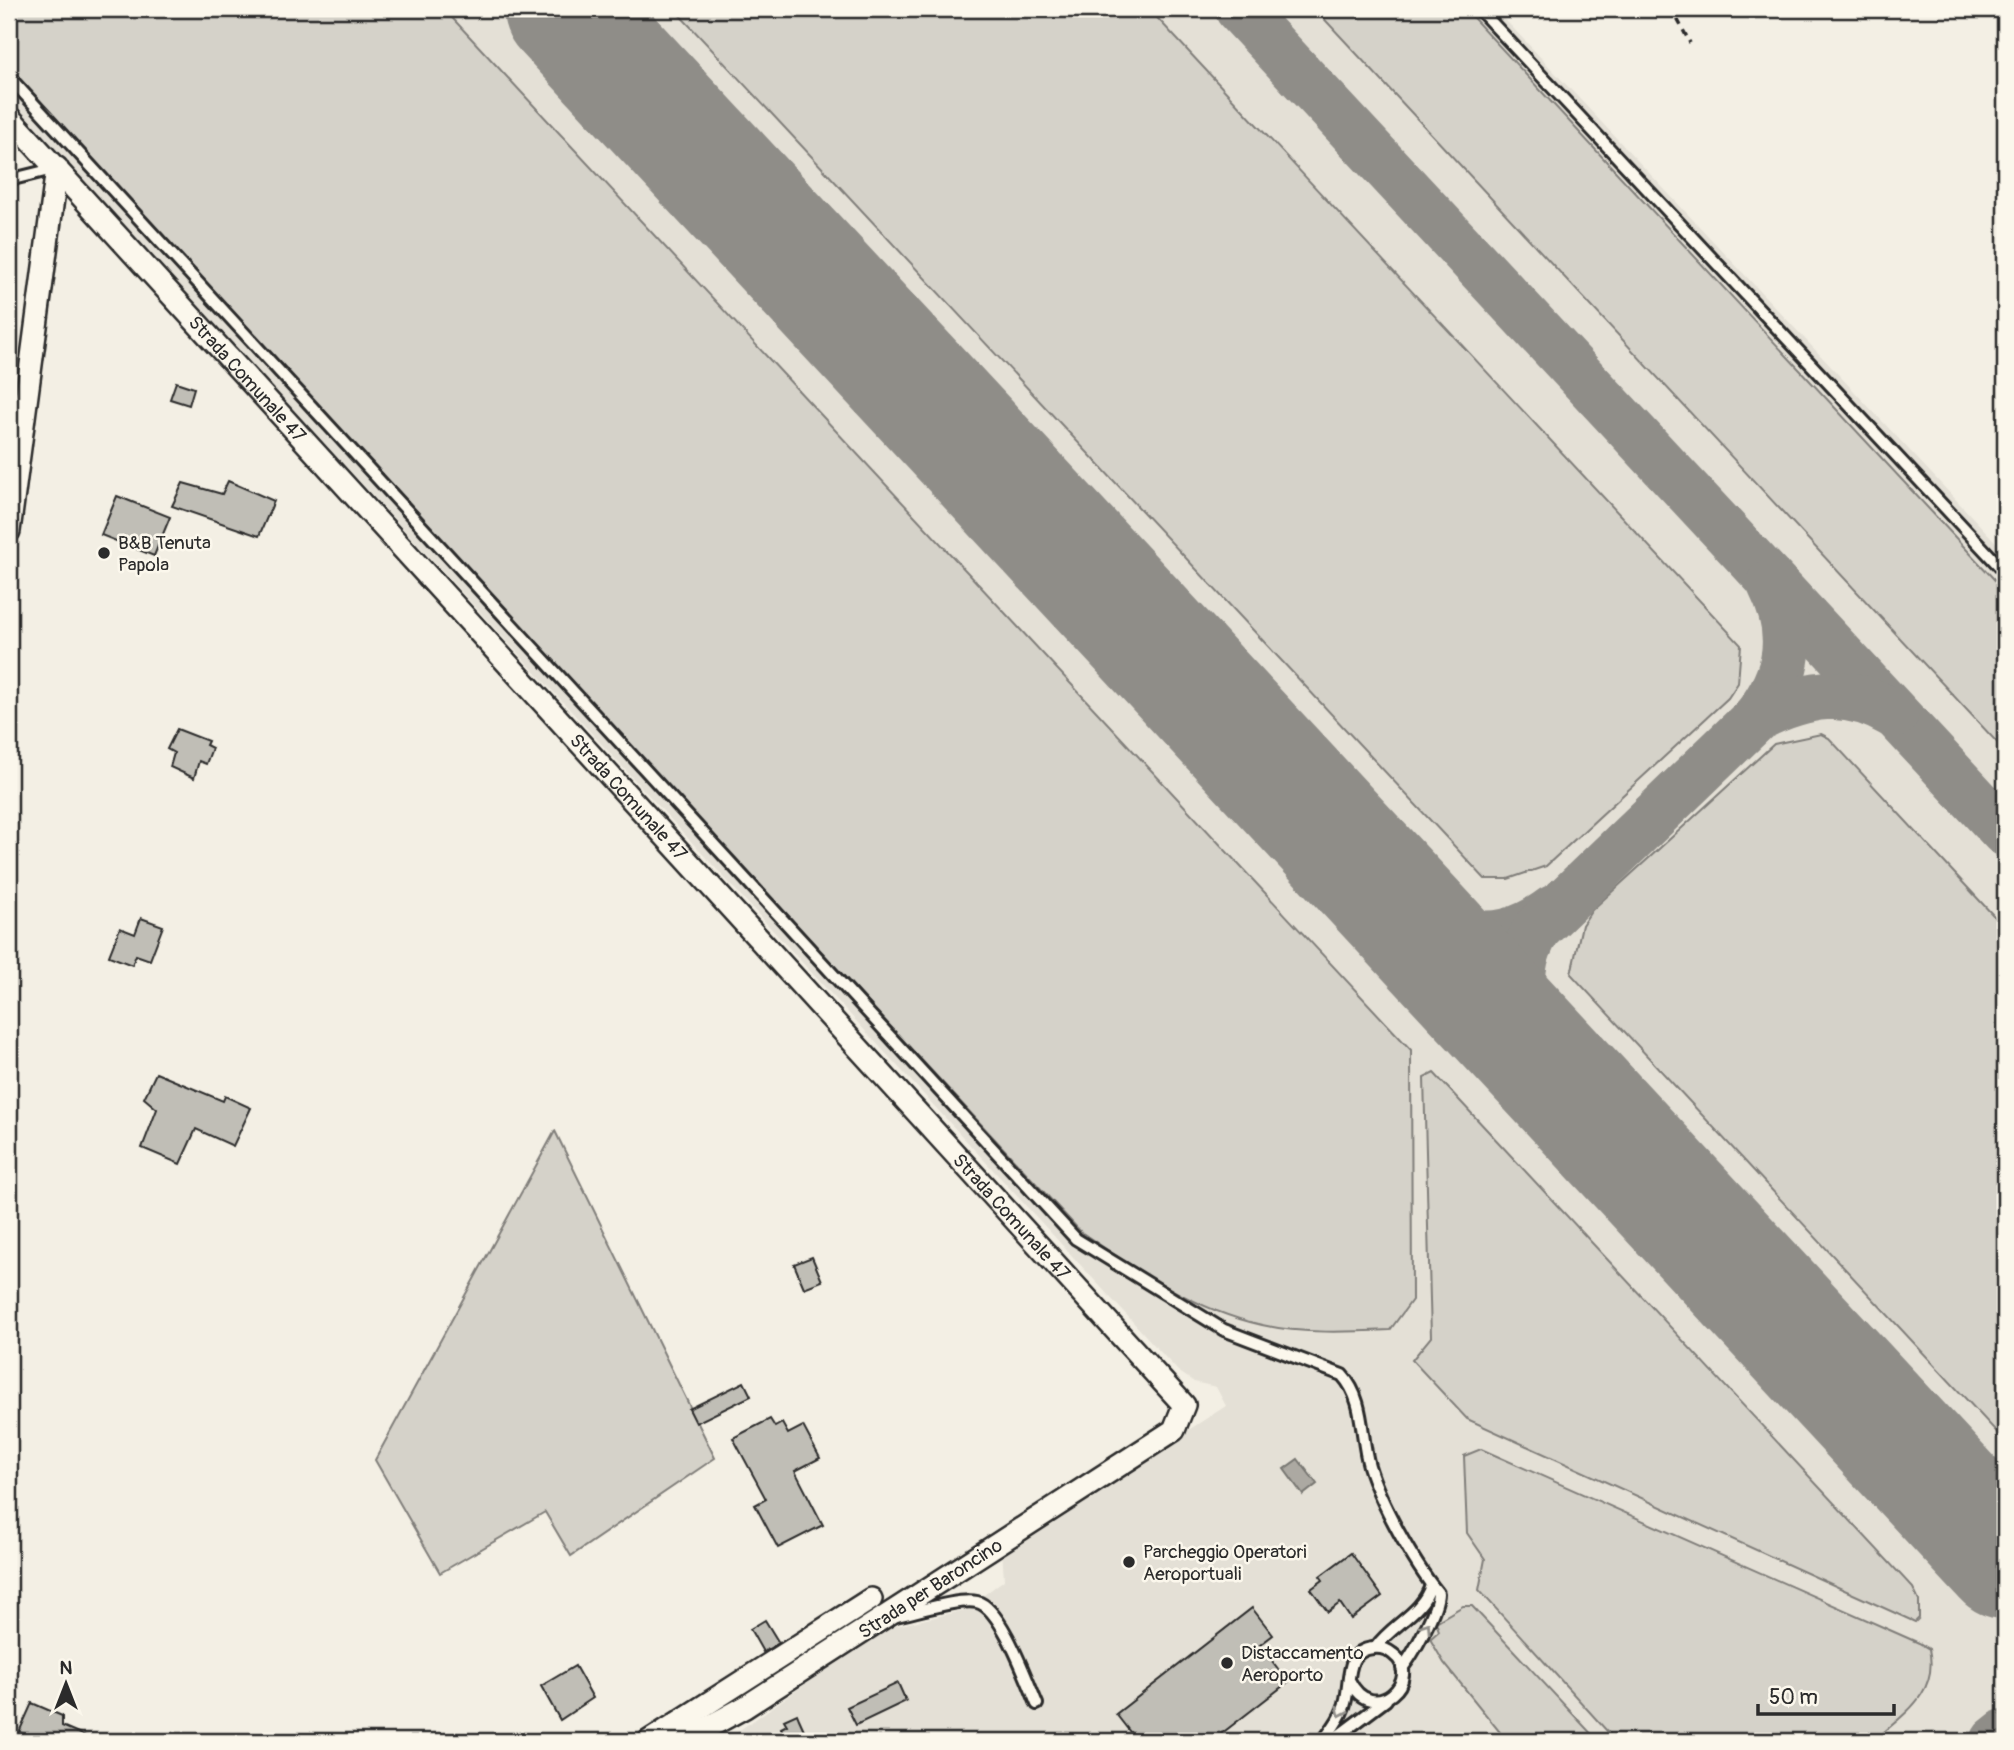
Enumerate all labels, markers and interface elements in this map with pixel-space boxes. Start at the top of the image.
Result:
street label: Strada Comunale 47 [183,311,311,448]
place label: B&B Tenuta Papola [118,531,211,577]
marker: B&B Tenuta Papola [96,545,112,561]
street label: Strada Comunale 47 [564,729,692,866]
street label: Strada Comunale 47 [947,1149,1075,1285]
street label: Strada per Baroncino [854,1533,1007,1644]
place label: Parcheggio Operatori Aeroportuali [1143,1540,1307,1586]
marker: Parcheggio Operatori Aeroportuali [1121,1554,1137,1570]
one-way arrow [1418,1622,1430,1635]
place label: Distaccamento Aeroporto [1241,1641,1364,1687]
north arrow [32,1648,102,1718]
marker: Distaccamento Aeroporto [1219,1655,1235,1671]
text: N [60,1656,73,1680]
scale bar [1758,1673,1895,1717]
text: 50 m [1769,1684,1818,1711]
one-way arrow [1335,1705,1349,1717]

